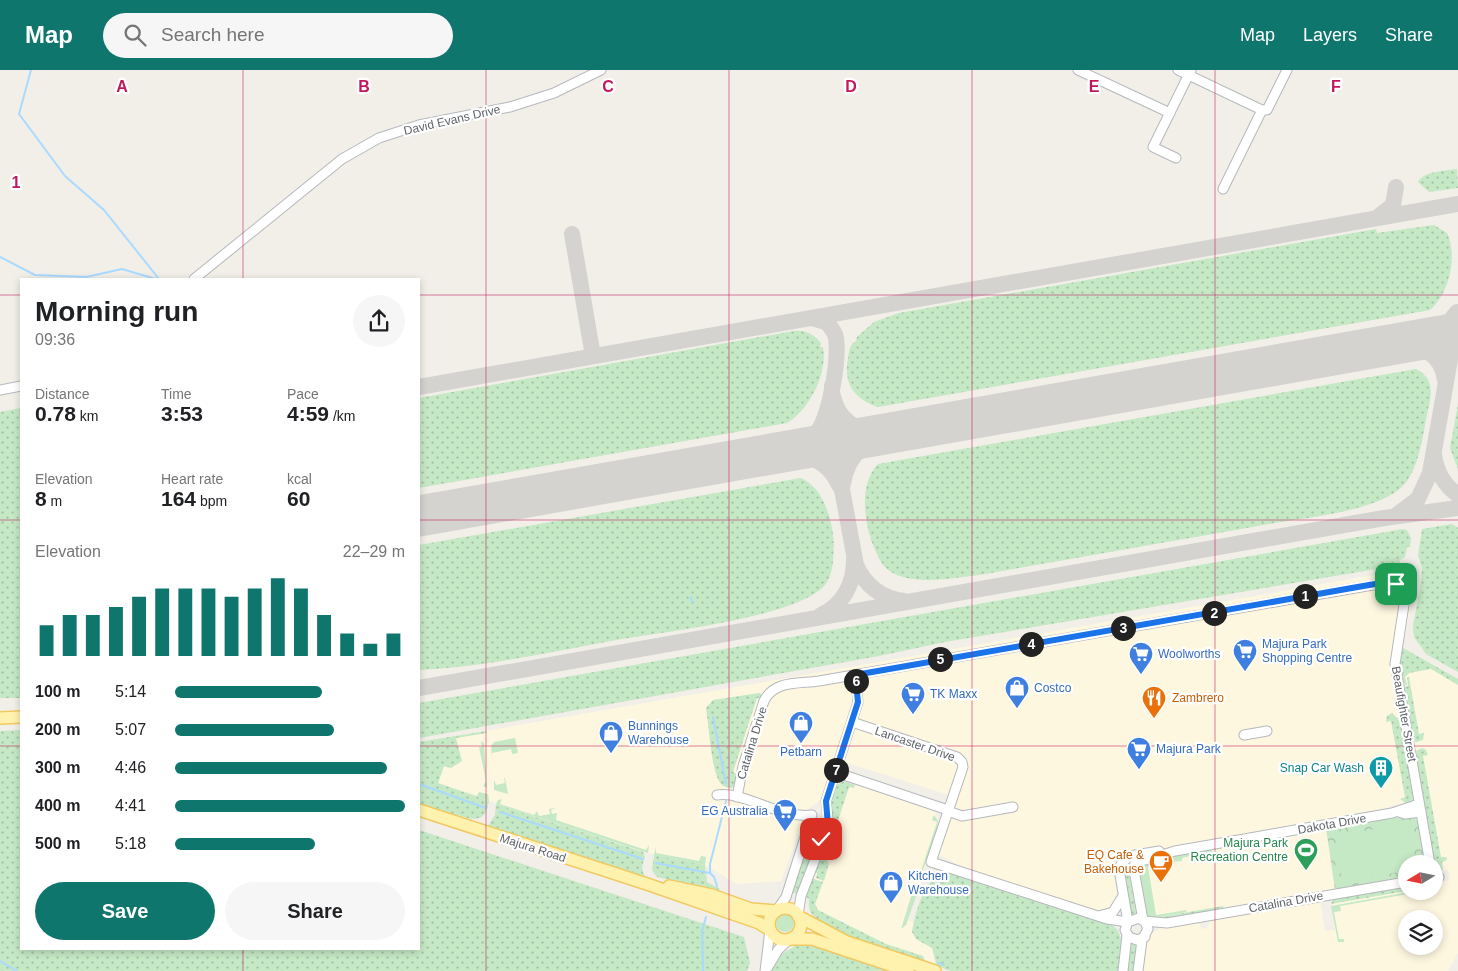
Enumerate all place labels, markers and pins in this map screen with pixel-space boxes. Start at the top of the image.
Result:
pin [1375,563,1417,605]
pin: 1 [1292,584,1318,608]
pin: 2 [1202,600,1226,626]
pin: 3 [1110,616,1136,640]
pin: 4 [1018,632,1044,656]
place label: Majura Park Shopping Centre [1262,637,1352,665]
supermarket icon: Majura Park Shopping Centre [1232,638,1258,672]
supermarket icon: Woolworths [1128,641,1154,675]
pin: 5 [928,646,952,672]
place label: Woolworths [1158,647,1220,661]
pin: 6 [844,668,868,694]
shop icon: Costco [1004,675,1030,709]
supermarket icon: TK Maxx [900,681,926,715]
place label: Costco [1034,681,1072,695]
restaurant icon: Zambrero [1141,685,1167,719]
place label: TK Maxx [930,687,977,701]
place label: Zambrero [1172,691,1224,705]
shop icon: Petbarn [788,710,814,744]
place label: Bunnings Warehouse [628,719,689,747]
shop icon: Bunnings Warehouse [598,720,624,754]
supermarket icon: Majura Park [1126,736,1152,770]
place label: Majura Park [1156,742,1222,756]
place label: Petbarn [780,745,822,759]
building icon: Snap Car Wash [1368,755,1394,789]
pin: 7 [824,758,848,782]
place label: Snap Car Wash [1280,761,1364,775]
supermarket icon: EG Australia [772,798,798,832]
place label: EG Australia [701,804,768,818]
pin [800,818,842,860]
place label: Majura Park Recreation Centre [1191,836,1289,864]
sports icon: Majura Park Recreation Centre [1293,837,1319,871]
place label: EQ Cafe & Bakehouse [1084,848,1144,876]
cafe icon: EQ Cafe & Bakehouse [1148,849,1174,883]
place label: Kitchen Warehouse [908,869,969,897]
shop icon: Kitchen Warehouse [878,870,904,904]

